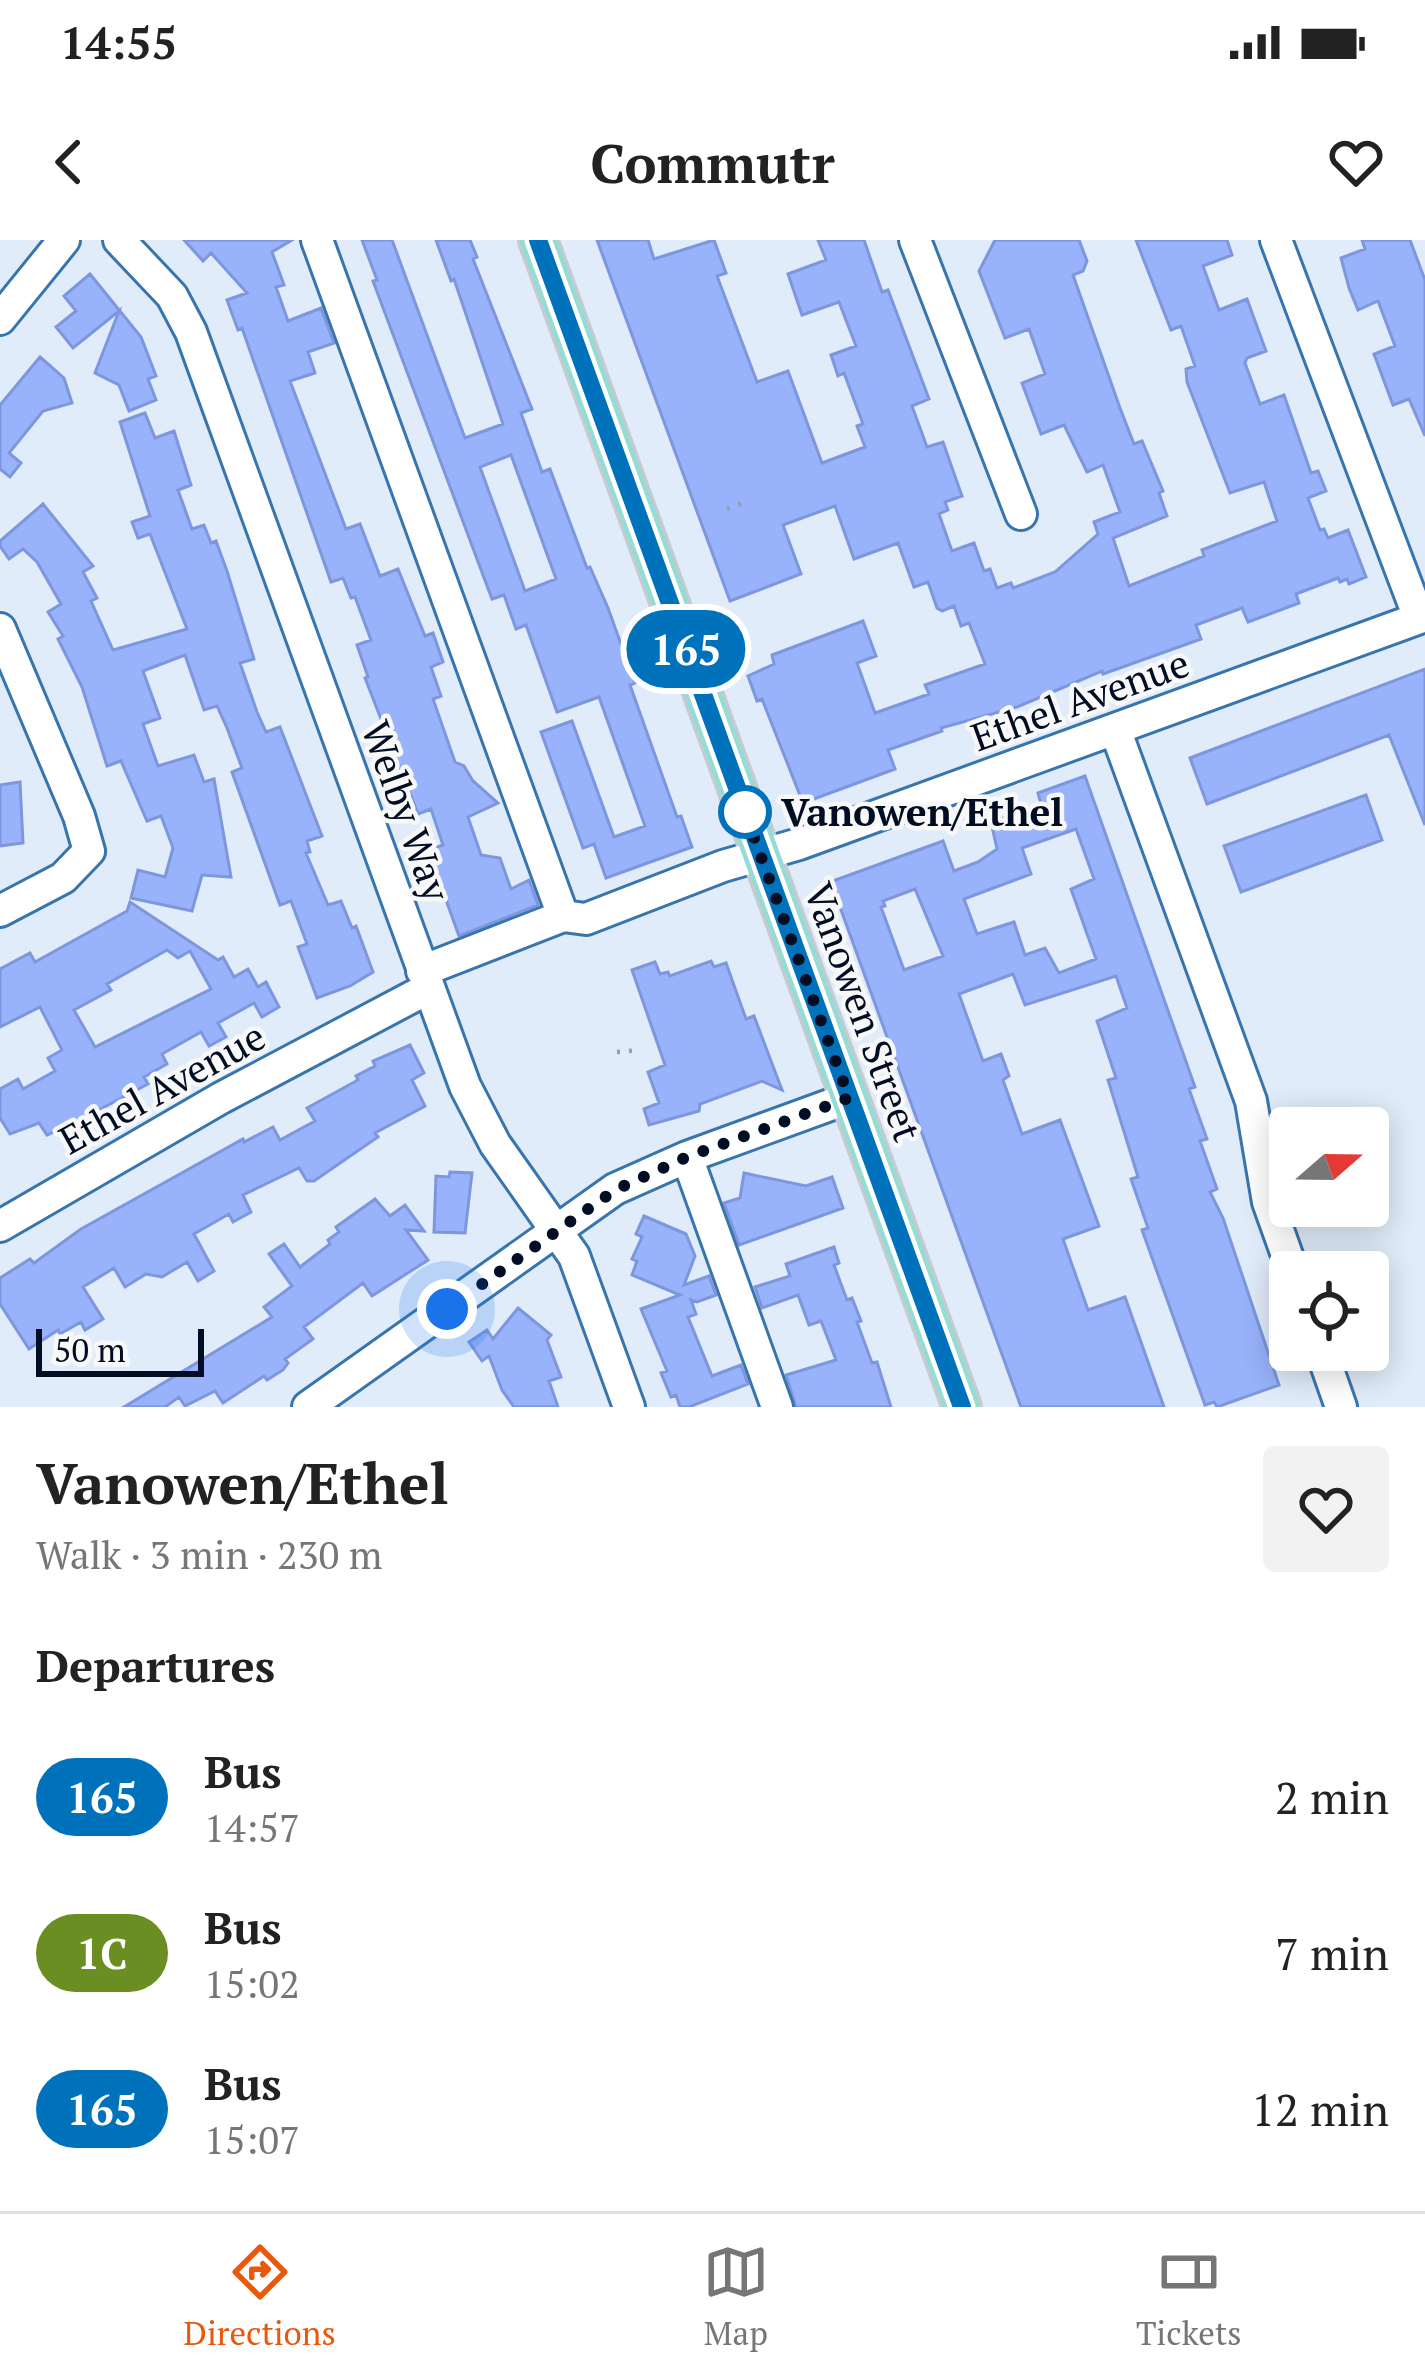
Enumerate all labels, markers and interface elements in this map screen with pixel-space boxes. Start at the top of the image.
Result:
text: 14:55 [60,12,177,72]
text: Commutr [590,127,835,198]
icon: back [36,129,102,195]
icon: heart [1323,129,1389,195]
line badge: 165 [617,610,755,688]
text: 165 [650,621,722,677]
street label: Ethel Avenue [964,636,1196,762]
street label: Welby Way [350,713,464,909]
place label: Vanowen/Ethel [781,785,1063,837]
marker: Vanowen/Ethel [720,787,770,837]
street label: Vanowen Street [793,875,935,1148]
street label: Ethel Avenue [49,1009,274,1165]
north arrow [1269,1107,1389,1227]
map controls [1269,1107,1389,1371]
button: locate [1269,1251,1389,1371]
your location [417,1279,477,1339]
scale bar [36,1323,204,1376]
text: 50 m [54,1328,126,1371]
text: Vanowen/Ethel [36,1445,449,1520]
button: heart [1263,1446,1389,1572]
text: Walk · 3 min · 230 m [36,1528,382,1580]
text: Departures [36,1635,275,1695]
text: Bus [204,1741,282,1801]
text: 2 min [1275,1767,1389,1827]
text: 165 [66,1769,138,1825]
text: 14:57 [204,1801,300,1853]
text: Bus [204,1897,282,1957]
text: 7 min [1275,1923,1389,1983]
text: 1C [76,1925,128,1981]
text: 15:02 [204,1957,300,2009]
text: Bus [204,2053,282,2113]
text: 12 min [1251,2079,1389,2139]
text: 165 [66,2081,138,2137]
text: 15:07 [204,2113,300,2165]
tab: Directions [184,2239,336,2354]
tab: Map [703,2239,769,2354]
tab: Tickets [1136,2239,1241,2354]

